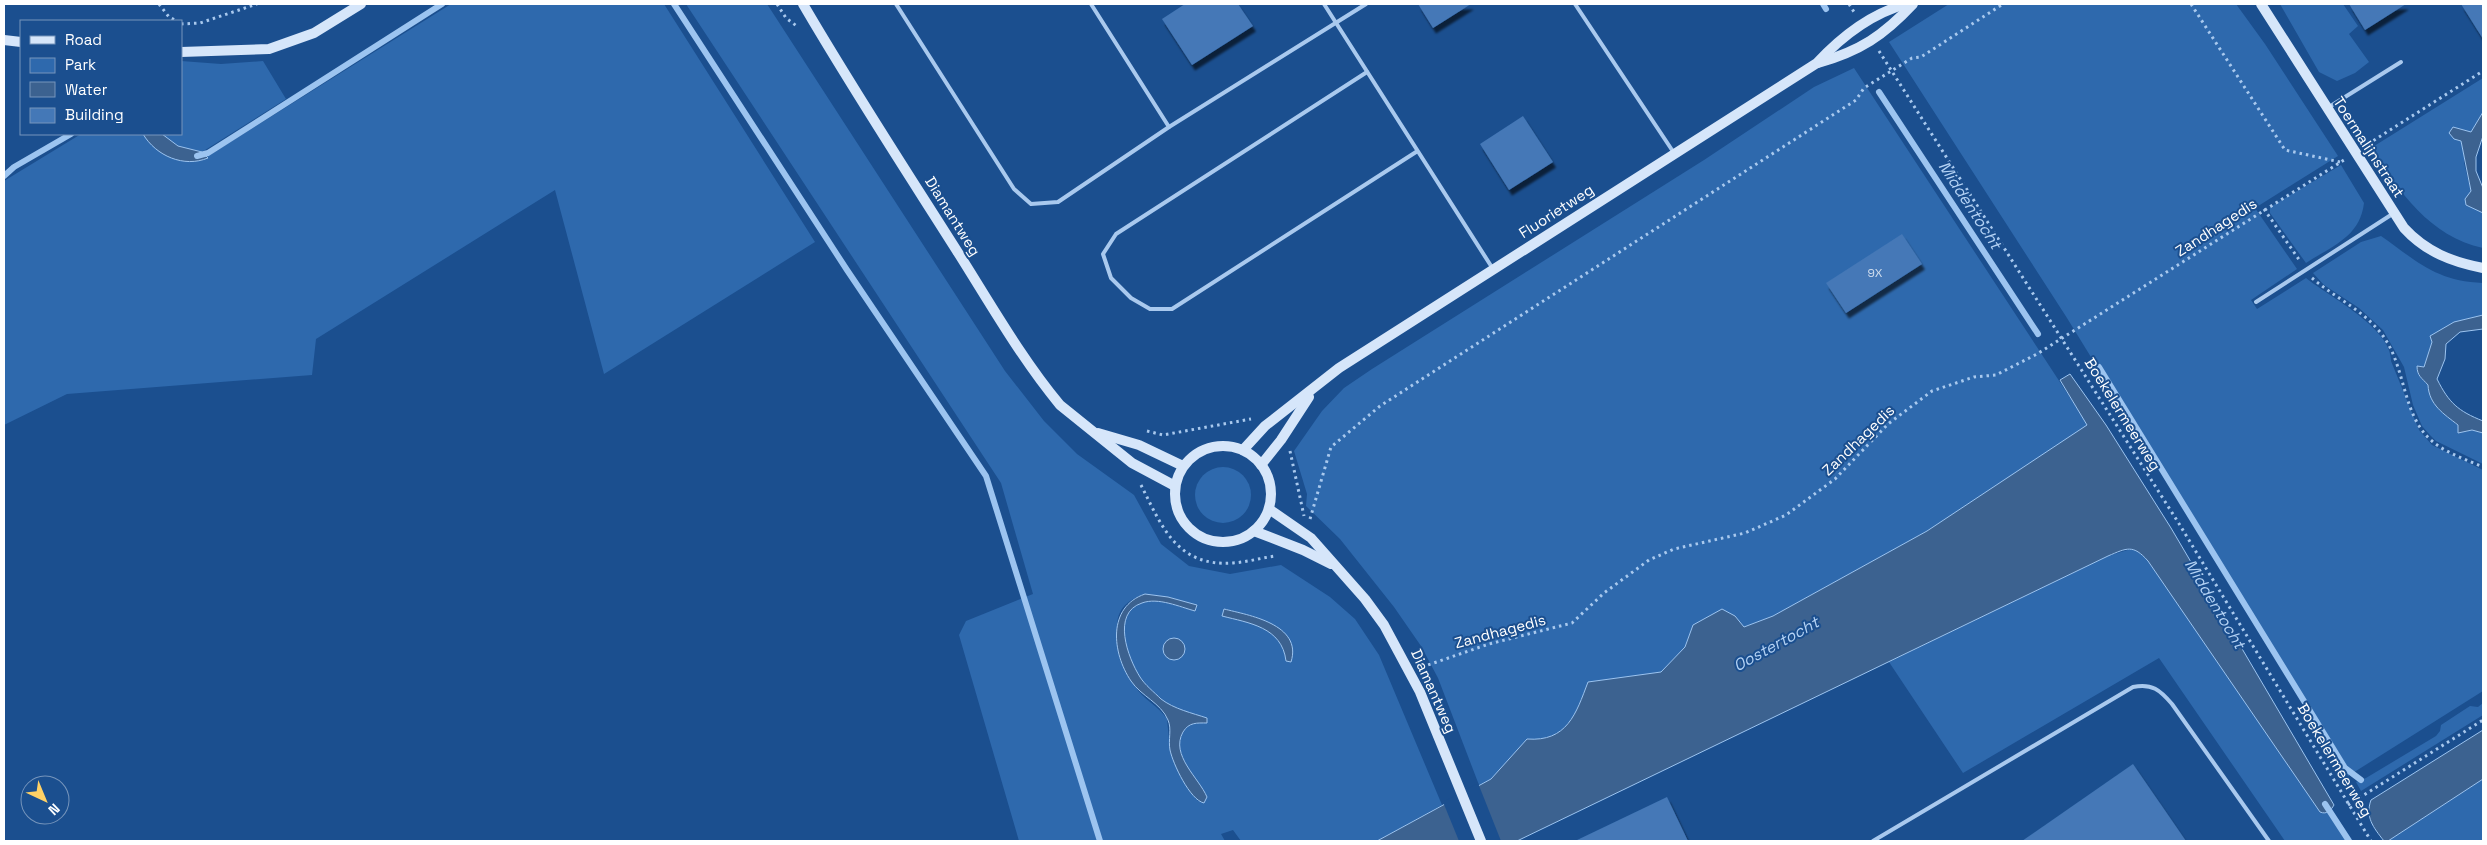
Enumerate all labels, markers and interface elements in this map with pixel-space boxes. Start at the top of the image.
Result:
legend [20,20,182,135]
text: Road [65,30,102,49]
text: Park [65,55,96,74]
text: Water [65,80,108,99]
street label: Toermalijnstraat [2329,93,2409,201]
text: Building [65,105,124,124]
water label: Middentocht [1934,157,2007,254]
street label: Diamantweg [921,173,985,259]
street label: Fluorietweg [1515,180,1597,242]
street label: Zandhagedis [2172,194,2260,260]
house number: 9X [1867,265,1883,281]
street label: Boekelermeerweg [2081,354,2165,474]
street label: Zandhagedis [1818,401,1898,479]
water label: Middentocht [2180,555,2251,654]
street label: Zandhagedis [1452,610,1548,652]
water label: Oostertocht [1729,611,1824,676]
street label: Diamantweg [1407,646,1461,736]
street label: Boekelermeerweg [2294,700,2376,820]
north arrow [20,775,70,825]
text: N [44,800,64,819]

